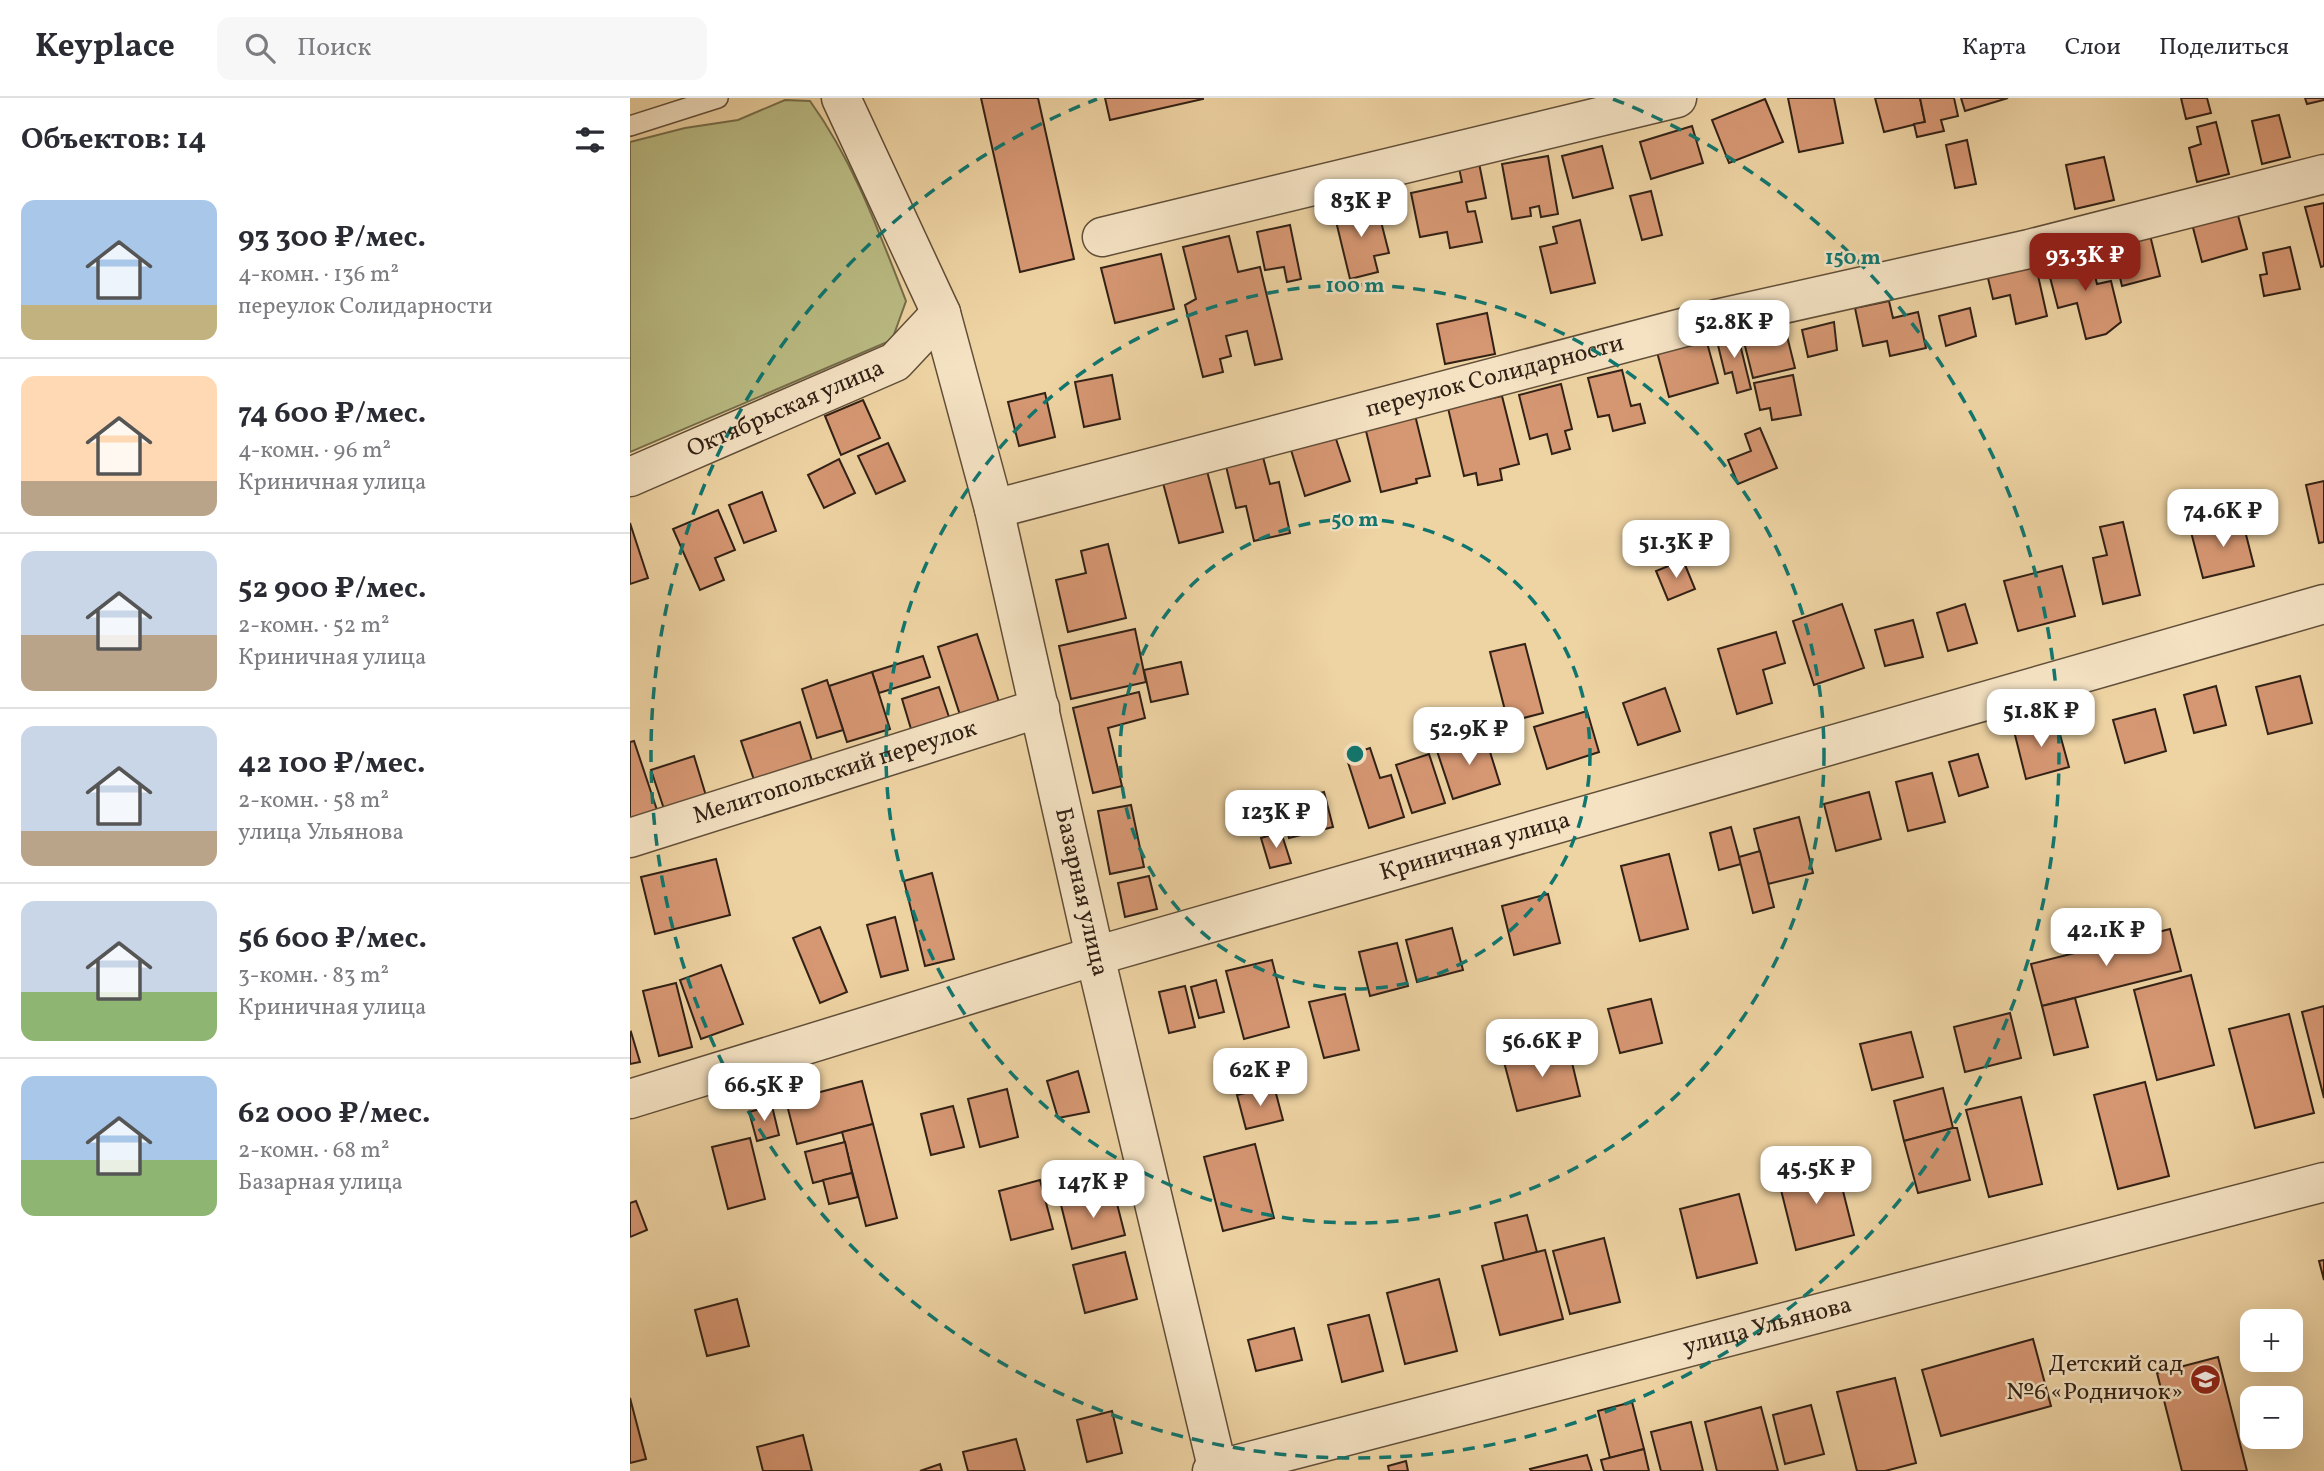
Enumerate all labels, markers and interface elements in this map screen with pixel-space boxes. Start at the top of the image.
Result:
search box [217,17,707,80]
text: Keyplace [35,25,175,71]
icon: search [241,29,279,67]
text: Поиск [297,30,371,66]
text: Карта [1962,31,2027,65]
text: Слои [2065,31,2121,65]
text: Поделиться [2159,31,2289,65]
text: Объектов: 14 [21,119,206,161]
icon: filters [571,121,609,159]
pin: 83K ₽ [1312,180,1410,239]
text: 83K ₽ [1330,186,1392,218]
text: 93 300 ₽/мес. [238,217,426,259]
icon: home [77,228,161,312]
pin: 93.3K ₽ [2020,234,2150,293]
text: 93.3K ₽ [2045,240,2125,272]
text: 150 m [1825,244,1881,273]
text: 4-комн. · 136 m² [238,259,399,291]
text: 100 m [1325,272,1385,301]
text: переулок Солидарности [238,291,493,323]
pin: 52.8K ₽ [1669,300,1799,360]
text: 52.8K ₽ [1694,307,1774,339]
street label: переулок Солидарности [1362,327,1628,427]
street label: Октябрьская улица [682,352,890,467]
text: 74 600 ₽/мес. [238,393,426,435]
icon: home [77,404,161,488]
text: 4-комн. · 96 m² [238,435,391,467]
text: Криничная улица [238,467,427,499]
pin: 74.6K ₽ [2158,490,2288,549]
text: 74.6K ₽ [2183,496,2263,528]
text: 50 m [1331,506,1379,535]
pin: 51.3K ₽ [1611,520,1741,580]
text: 51.3K ₽ [1638,527,1714,559]
text: 52 900 ₽/мес. [238,568,427,610]
icon: home [77,579,161,663]
text: 2-комн. · 52 m² [238,610,390,642]
text: Криничная улица [238,642,427,674]
pin: 51.8K ₽ [1976,690,2106,749]
text: 51.8K ₽ [2003,696,2079,728]
pin: 52.9K ₽ [1404,708,1534,767]
street label: Мелитопольский переулок [689,712,981,834]
text: 52.9K ₽ [1429,714,1509,746]
centre of rings [1343,742,1367,766]
text: 42 100 ₽/мес. [238,743,425,785]
icon: home [77,754,161,838]
text: 2-комн. · 58 m² [238,785,389,817]
pin: 123K ₽ [1219,790,1333,850]
text: 123K ₽ [1241,797,1311,829]
street label: Базарная улица [1045,804,1116,980]
street label: Криничная улица [1376,804,1575,891]
text: улица Ульянова [238,817,404,849]
pin: 42.1K ₽ [2041,908,2171,968]
text: 42.1K ₽ [2067,915,2145,947]
text: 56 600 ₽/мес. [238,918,427,960]
icon: home [77,929,161,1013]
text: 3-комн. · 83 m² [238,960,389,992]
text: Криничная улица [238,992,427,1024]
pin: 56.6K ₽ [1477,1020,1607,1079]
text: 56.6K ₽ [1502,1026,1582,1058]
pin: 62K ₽ [1211,1048,1309,1108]
text: 62K ₽ [1229,1055,1291,1087]
pin: 66.5K ₽ [699,1063,829,1123]
text: 66.5K ₽ [724,1070,804,1102]
text: 62 000 ₽/мес. [238,1093,430,1135]
icon: home [77,1104,161,1188]
text: 2-комн. · 68 m² [238,1135,389,1167]
pin: 45.5K ₽ [1751,1146,1881,1206]
text: 45.5K ₽ [1776,1153,1856,1185]
pin: 147K ₽ [1036,1160,1150,1220]
text: Базарная улица [238,1167,403,1199]
text: 147K ₽ [1058,1167,1128,1199]
street label: улица Ульянова [1679,1288,1856,1365]
map controls [2240,1309,2303,1449]
button: + [2240,1309,2303,1372]
place label: Детский сад №6 «Родничок» [2006,1348,2183,1410]
school or university icon: Детский сад №6 «Родничок» [2189,1362,2223,1396]
button: − [2240,1386,2303,1449]

